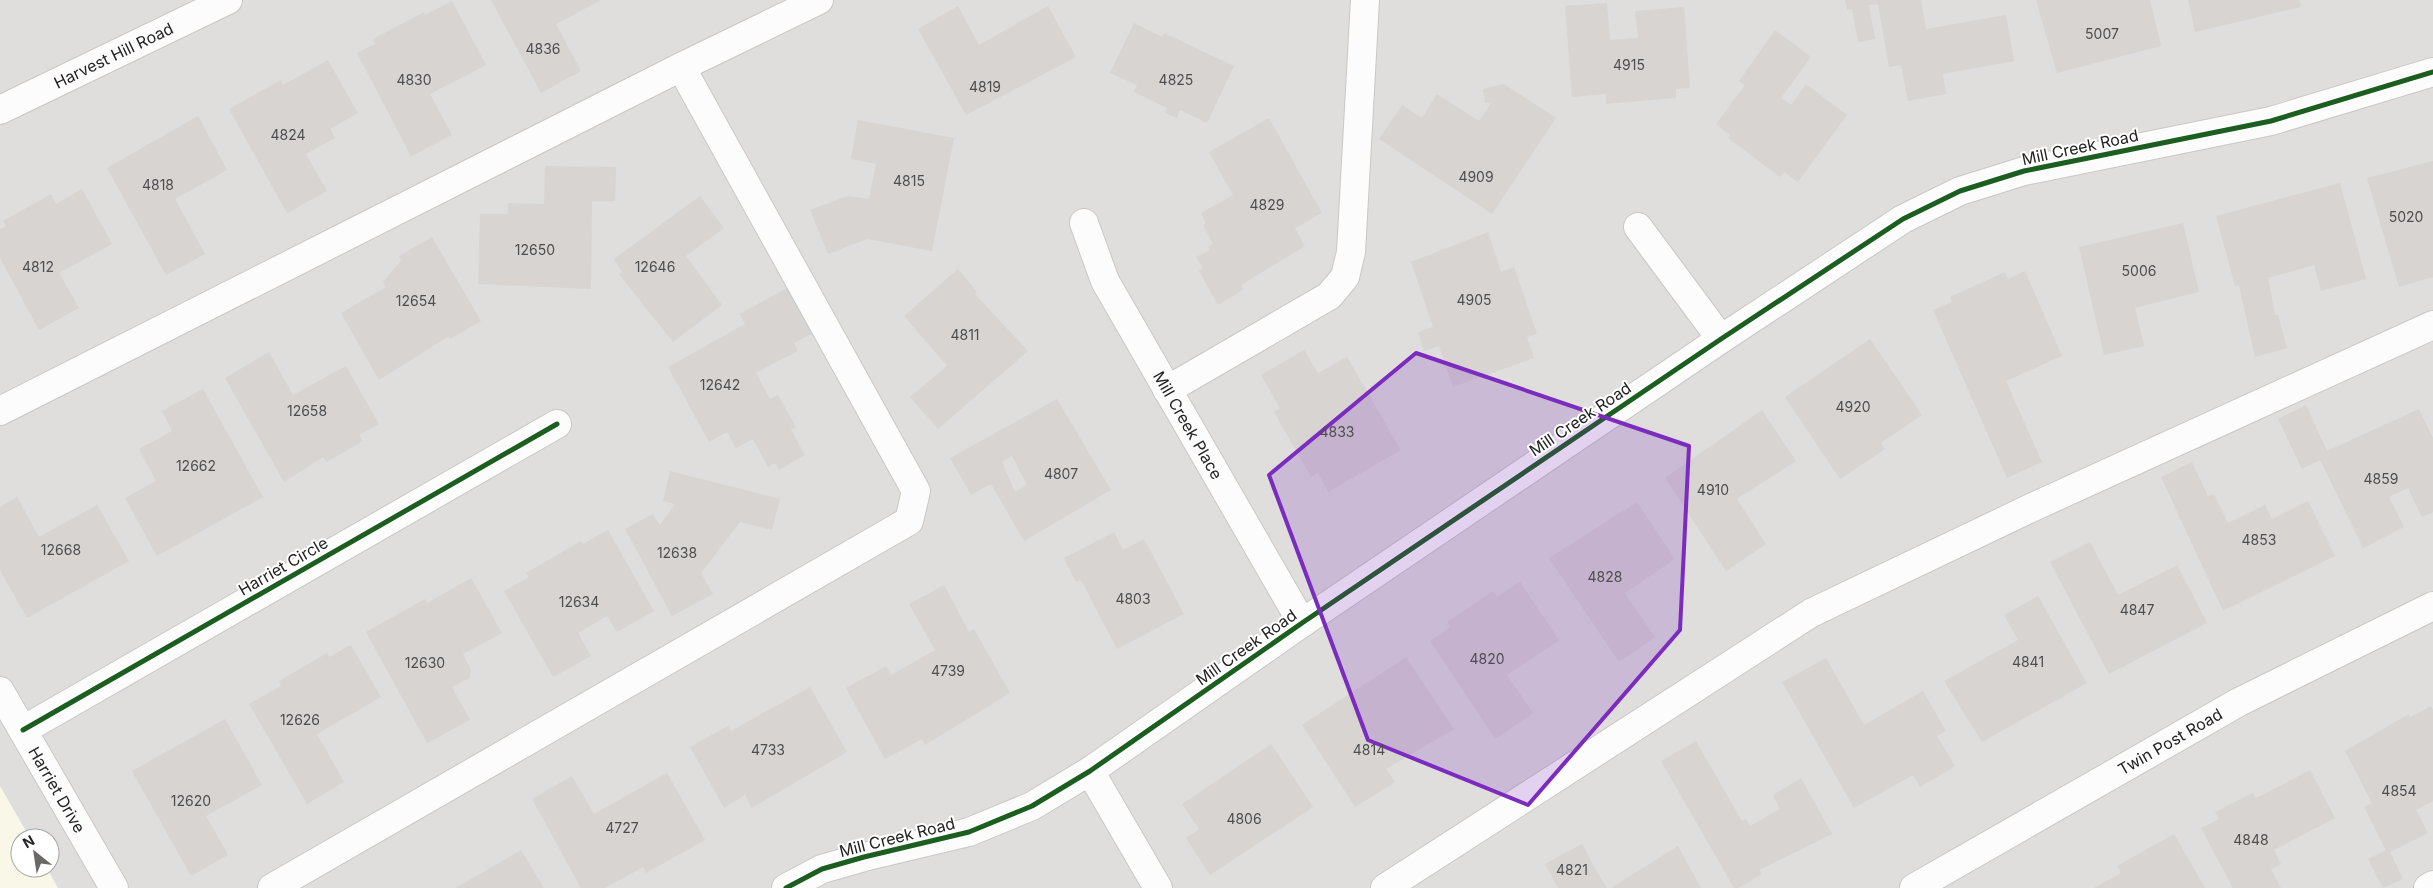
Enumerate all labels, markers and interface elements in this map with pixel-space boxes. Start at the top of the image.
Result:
street label: Harvest Hill Road [51,18,176,92]
house number: 5007 [2085,25,2119,42]
house number: 4836 [525,40,561,57]
house number: 4915 [1613,56,1645,73]
house number: 4830 [396,71,432,88]
house number: 4825 [1159,71,1193,88]
house number: 4819 [969,78,1001,95]
street label: Mill Creek Road [2020,125,2140,169]
house number: 4824 [270,126,306,143]
house number: 4909 [1458,168,1494,185]
house number: 4815 [893,172,925,189]
house number: 4818 [142,176,174,193]
house number: 4829 [1250,196,1284,213]
house number: 5020 [2389,208,2423,225]
house number: 12650 [515,241,555,258]
house number: 4812 [22,258,54,275]
house number: 12646 [635,258,675,275]
house number: 5006 [2122,262,2156,279]
house number: 4905 [1456,291,1492,308]
house number: 12654 [396,292,436,309]
house number: 4811 [950,326,980,343]
street label: Mill Creek Place [1149,367,1227,483]
house number: 12642 [700,376,740,393]
street label: Mill Creek Road [1525,378,1635,460]
house number: 4920 [1835,398,1871,415]
house number: 12658 [287,402,327,419]
house number: 4833 [1320,423,1355,440]
house number: 12662 [176,457,216,474]
house number: 4807 [1044,465,1078,482]
house number: 4859 [2364,470,2398,487]
house number: 4910 [1697,481,1729,498]
house number: 4853 [2242,531,2276,548]
street label: Harriet Circle [235,532,331,600]
house number: 12668 [41,541,81,558]
house number: 12638 [657,544,697,561]
house number: 4828 [1588,568,1622,585]
house number: 4803 [1115,590,1151,607]
house number: 12634 [559,593,599,610]
house number: 4847 [2120,601,2154,618]
street label: Mill Creek Road [1192,605,1300,689]
house number: 4820 [1469,650,1505,667]
house number: 4841 [2012,653,2044,670]
house number: 12630 [405,654,445,671]
house number: 4739 [931,662,965,679]
street label: Twin Post Road [2114,704,2226,779]
house number: 12626 [280,711,320,728]
house number: 4733 [751,741,785,758]
house number: 4814 [1353,741,1385,758]
street label: Harriet Drive [24,743,90,836]
house number: 4854 [2381,782,2417,799]
house number: 12620 [171,792,211,809]
house number: 4806 [1226,810,1262,827]
street label: Mill Creek Road [837,813,957,861]
house number: 4727 [605,819,639,836]
north arrow [10,828,60,878]
text: N [19,831,37,851]
house number: 4848 [2233,831,2269,848]
house number: 4821 [1556,861,1588,878]

